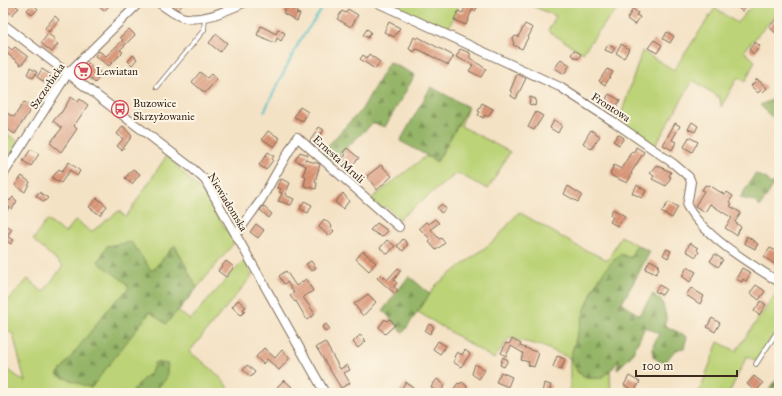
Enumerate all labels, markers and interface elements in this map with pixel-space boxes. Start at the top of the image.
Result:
street label: Szczerbicka [27,61,68,112]
supermarket icon: Lewiatan [73,61,93,81]
place label: Lewiatan [96,65,138,78]
street label: Frontowa [589,90,633,125]
place label: Buzowice Skrzyżowanie [133,97,195,123]
bus stop icon: Buzowice Skrzyżowanie [110,99,130,119]
street label: Ernesta Mruli [310,133,367,186]
street label: Niewiadomska [205,171,250,234]
scale bar [636,352,737,378]
text: 100 m [642,359,673,373]

